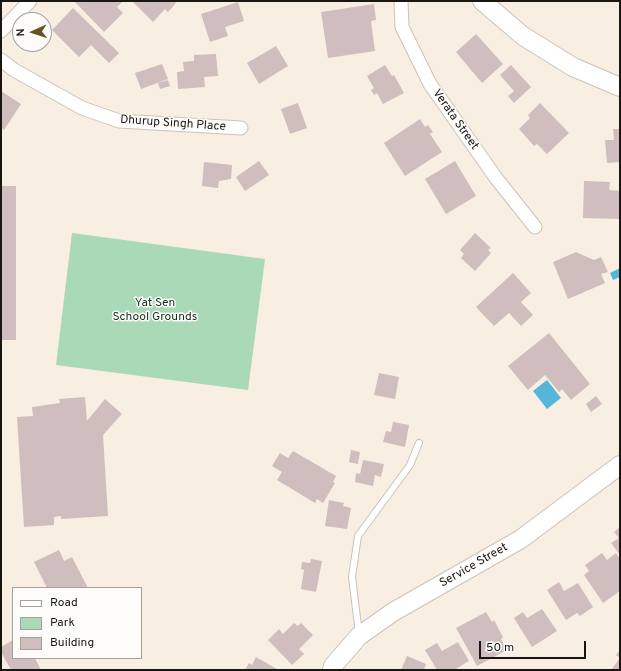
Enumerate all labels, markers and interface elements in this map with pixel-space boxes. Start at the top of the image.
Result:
north arrow [12,12,52,52]
text: N [14,28,28,37]
street label: Verata Street [429,87,481,153]
street label: Dhurup Singh Place [120,113,226,135]
park label: Yat Sen School Grounds [113,297,197,325]
street label: Service Street [438,541,510,591]
legend [12,587,142,659]
text: Road [50,595,78,611]
text: Park [50,615,75,631]
scale bar [481,633,588,659]
text: Building [50,635,94,651]
text: 50 m [486,640,514,656]

